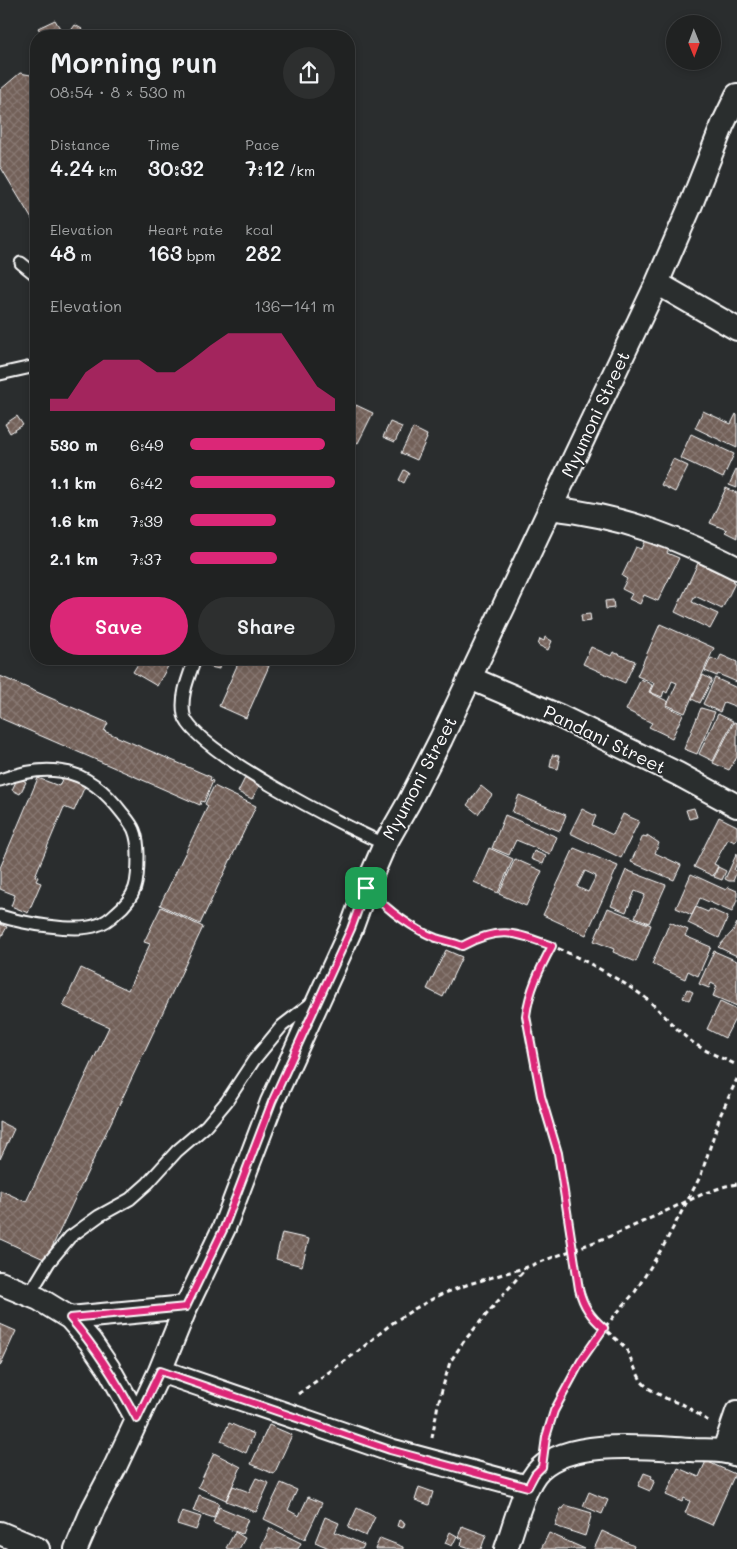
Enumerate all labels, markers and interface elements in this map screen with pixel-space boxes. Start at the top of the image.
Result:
north arrow [666,15,721,70]
map controls [666,15,721,70]
text: Morning run [50,44,217,80]
button: share [283,47,335,99]
text: 08:54 · 8 × 530 m [50,81,185,102]
text: Distance [50,135,110,154]
text: Time [148,135,180,154]
text: Pace [245,135,280,154]
text: 4.24 [50,154,94,181]
text: 30:32 [148,154,204,181]
text: 7:12 [245,154,285,181]
text: km [94,161,117,180]
text: /km [285,161,315,180]
text: Elevation [50,220,113,239]
text: Heart rate [148,220,223,239]
text: kcal [245,220,273,239]
text: 48 [50,239,76,266]
text: 163 [148,239,182,266]
text: 282 [245,239,282,266]
text: m [76,246,92,265]
text: bpm [182,246,215,265]
text: Elevation [50,295,122,316]
text: 136–141 m [254,295,335,316]
street label: Myumoni Street [555,347,635,481]
text: 530 m [50,434,98,455]
text: 6:49 [130,434,163,455]
text: 1.1 km [50,472,96,493]
text: 6:42 [130,472,163,493]
text: 1.6 km [50,510,99,531]
text: 7:39 [130,510,163,531]
text: 2.1 km [50,548,98,569]
text: 7:37 [130,548,162,569]
button: Save [50,597,188,655]
button: Share [198,597,335,655]
street label: Pandani Street [540,699,670,779]
street label: Myumoni Street [376,712,462,844]
pin [345,867,387,909]
icon: arrive [352,874,380,902]

